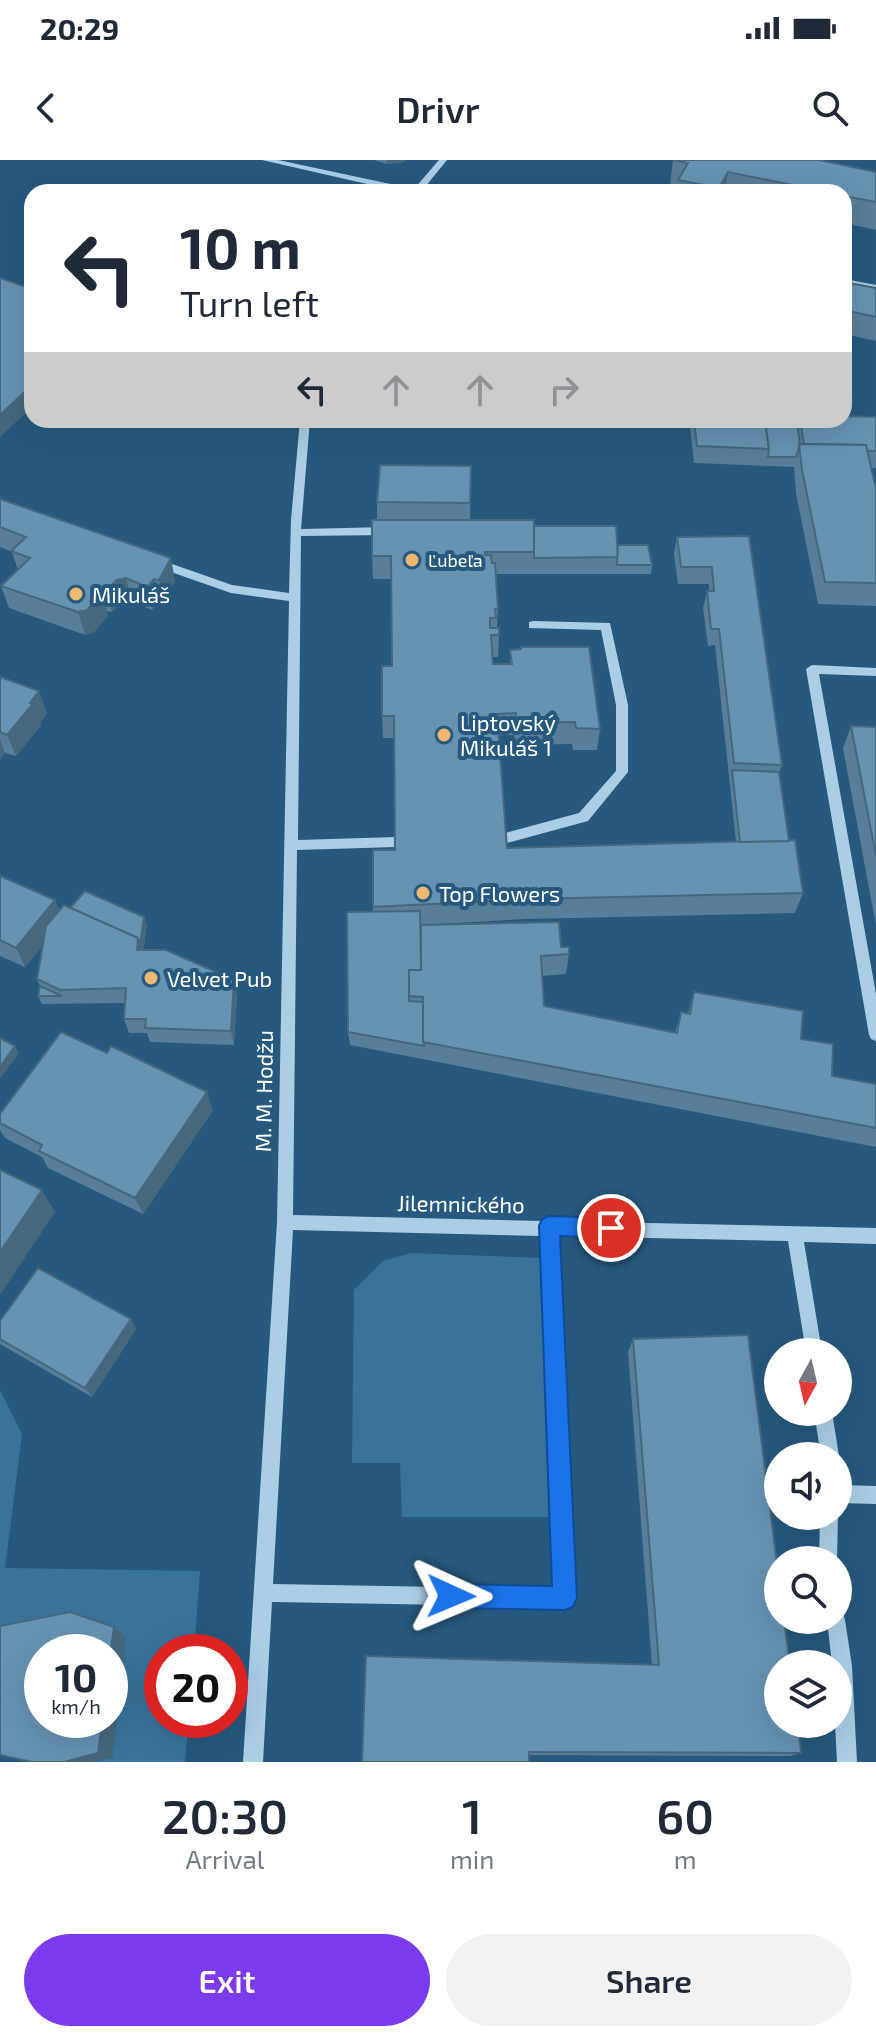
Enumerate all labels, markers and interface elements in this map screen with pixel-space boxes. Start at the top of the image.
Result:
text: 20:29 [40,10,119,46]
icon: back [24,86,68,130]
icon: search [808,86,852,130]
text: Drivr [396,87,480,130]
text: 10 m [180,213,301,280]
icon: left [48,216,152,320]
text: Turn left [180,281,319,324]
icon: left [290,368,334,412]
icon: ahead [374,368,418,412]
icon: ahead [458,368,502,412]
icon: right [542,368,586,412]
place label: Ľubeľa [428,549,483,571]
marker: Ľubeľa [403,551,421,569]
place label: Mikuláš [92,581,170,607]
marker: Mikuláš [67,585,85,603]
place label: Liptovský Mikuláš 1 [460,709,556,760]
marker: Liptovský Mikuláš 1 [435,726,453,744]
place label: Top Flowers [439,880,560,906]
marker: Top Flowers [414,884,432,902]
place label: Velvet Pub [167,965,272,991]
marker: Velvet Pub [142,969,160,987]
street label: M. M. Hodžu [249,1030,277,1152]
street label: Jilemnického [397,1189,525,1217]
pin [577,1194,645,1262]
icon: arrive [589,1206,633,1250]
north arrow [764,1338,852,1426]
map controls [764,1338,852,1738]
button: sound [764,1442,852,1530]
button: search [764,1546,852,1634]
position arrow [409,1554,493,1638]
speed limit sign: 20 [144,1634,248,1738]
button: layers [764,1650,852,1738]
text: 10 [55,1652,97,1700]
text: km/h [51,1694,101,1718]
text: 20:30 [162,1786,288,1844]
text: 1 [462,1786,482,1844]
text: 60 [656,1786,714,1844]
text: Arrival [185,1843,265,1874]
text: min [450,1843,494,1874]
text: m [674,1843,697,1874]
button: Exit [24,1934,430,2026]
button: Share [446,1934,852,2026]

